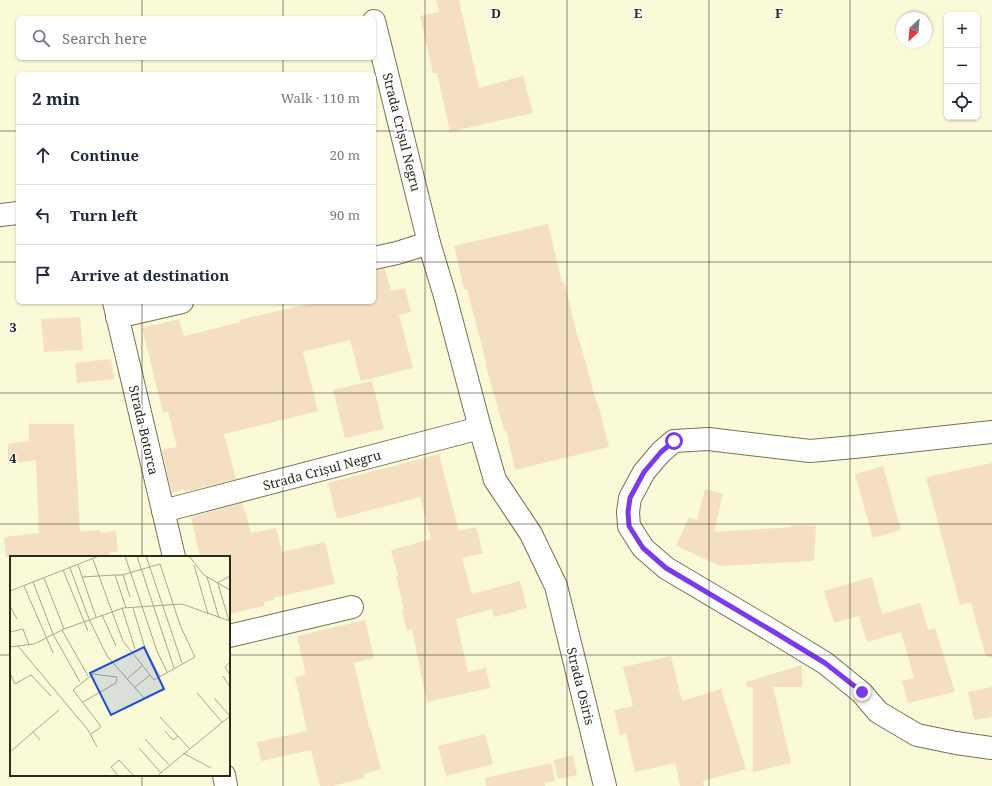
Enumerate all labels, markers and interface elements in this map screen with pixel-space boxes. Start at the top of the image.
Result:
text: D [491,4,501,22]
text: E [634,4,643,22]
text: F [775,4,783,22]
north arrow [896,12,932,48]
map controls [944,12,980,120]
button: + [944,12,980,48]
search box [16,16,376,60]
icon: search [30,27,52,49]
text: Search here [62,28,147,48]
button: − [944,48,980,84]
street label: Strada Crișul Negru [379,71,425,193]
button: locate [944,84,980,120]
text: 2 min [32,87,80,110]
text: Walk · 110 m [281,89,360,107]
icon: ahead [32,144,54,166]
text: Continue [70,145,139,165]
text: 20 m [330,146,360,164]
icon: left [32,204,54,226]
text: Turn left [70,205,138,225]
text: 90 m [330,206,360,224]
icon: arrive [32,264,54,286]
text: Arrive at destination [70,265,229,285]
text: 3 [9,318,17,336]
street label: Strada Botorca [125,383,163,477]
route start [665,432,683,450]
street label: Strada Crișul Negru [261,446,383,494]
text: 4 [9,449,17,467]
inset map [10,556,230,776]
street label: Strada Osiris [563,645,599,727]
route end [853,683,871,701]

